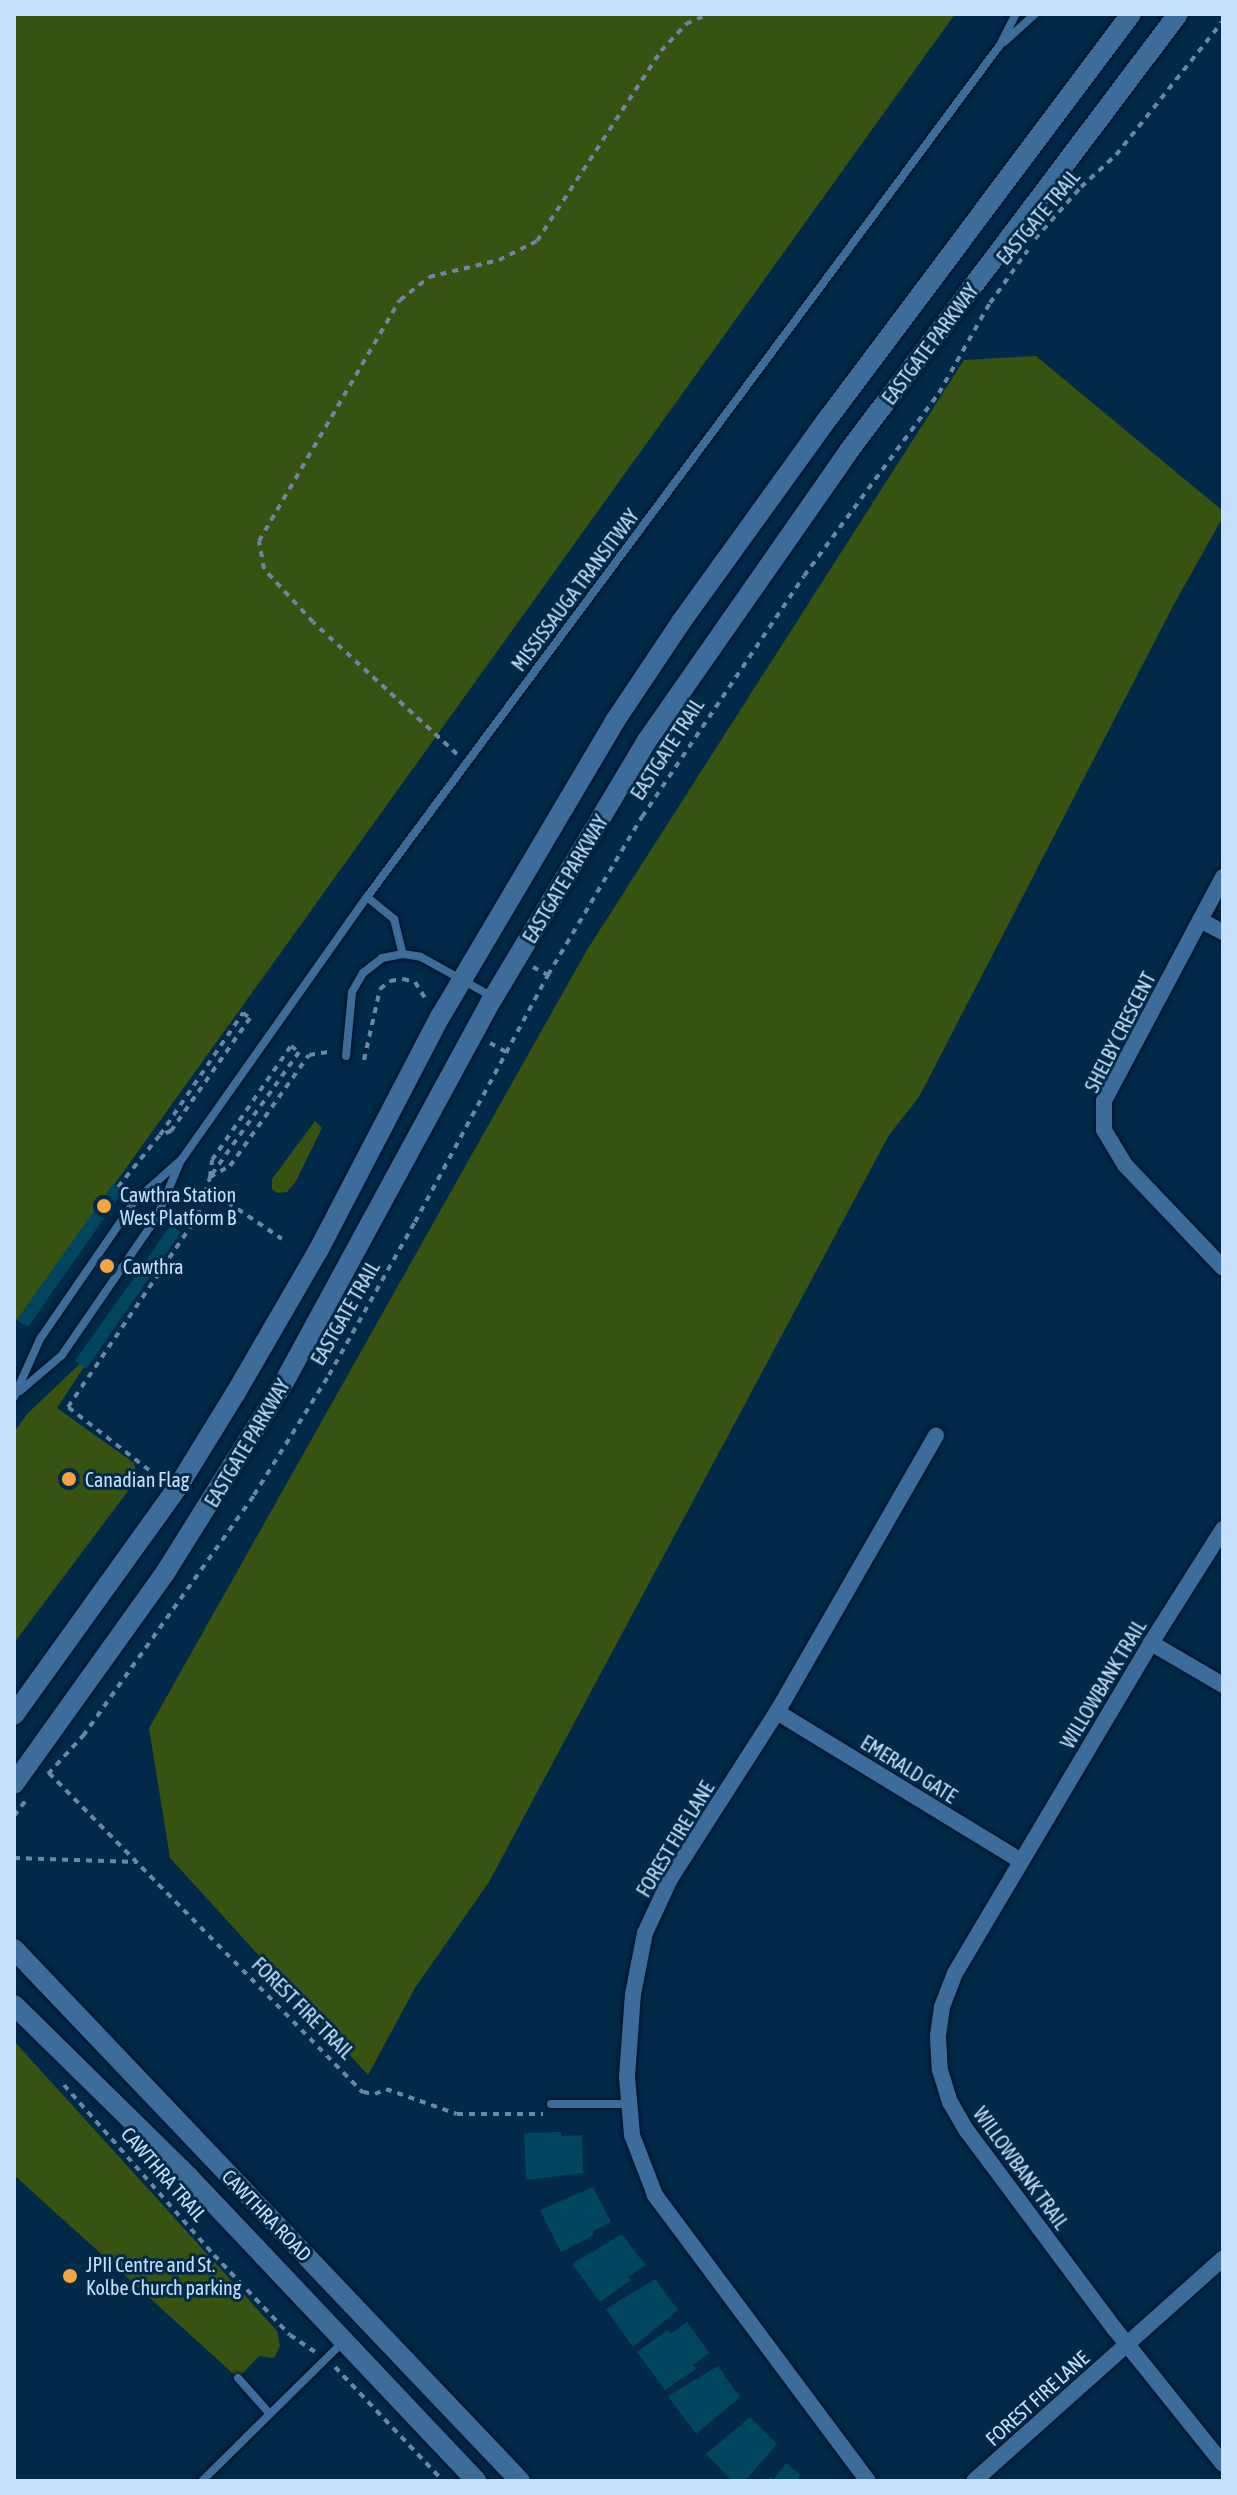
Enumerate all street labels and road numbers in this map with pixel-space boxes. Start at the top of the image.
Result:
street label: EASTGATE TRAIL [991,165,1085,269]
street label: EASTGATE PARKWAY [877,279,983,409]
street label: MISSISSAUGA TRANSITWAY [506,504,644,676]
street label: EASTGATE TRAIL [625,694,709,804]
street label: EASTGATE PARKWAY [517,811,613,947]
street label: SHELBY CRESCENT [1079,968,1161,1096]
street label: EASTGATE TRAIL [306,1257,384,1369]
street label: EASTGATE PARKWAY [199,1375,295,1511]
street label: WILLOWBANK TRAIL [1055,1615,1151,1753]
street label: EMERALD GATE [856,1730,962,1808]
street label: FOREST FIRE LANE [631,1777,719,1901]
street label: FOREST FIRE TRAIL [247,1952,359,2064]
street label: WILLOWBANK TRAIL [968,2102,1074,2234]
street label: CAWTHRA TRAIL [116,2122,212,2226]
street label: CAWTHRA ROAD [217,2164,317,2266]
street label: FOREST FIRE LANE [980,2345,1094,2451]

